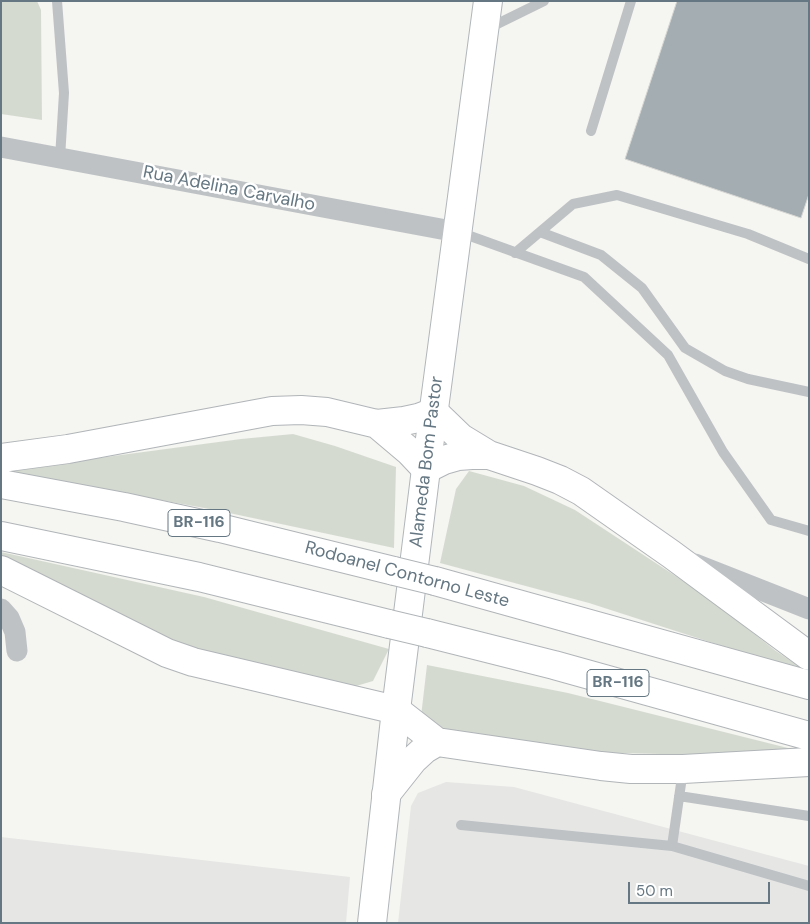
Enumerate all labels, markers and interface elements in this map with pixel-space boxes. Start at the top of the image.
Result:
street label: Rua Adelina Carvalho [141,162,317,216]
street label: Alameda Bom Pastor [406,375,448,549]
road number: BR-116 [168,509,230,536]
street label: Rodoanel Contorno Leste [302,537,512,613]
road number: BR-116 [587,670,649,696]
scale bar [630,872,772,904]
text: 50 m [636,881,673,901]

